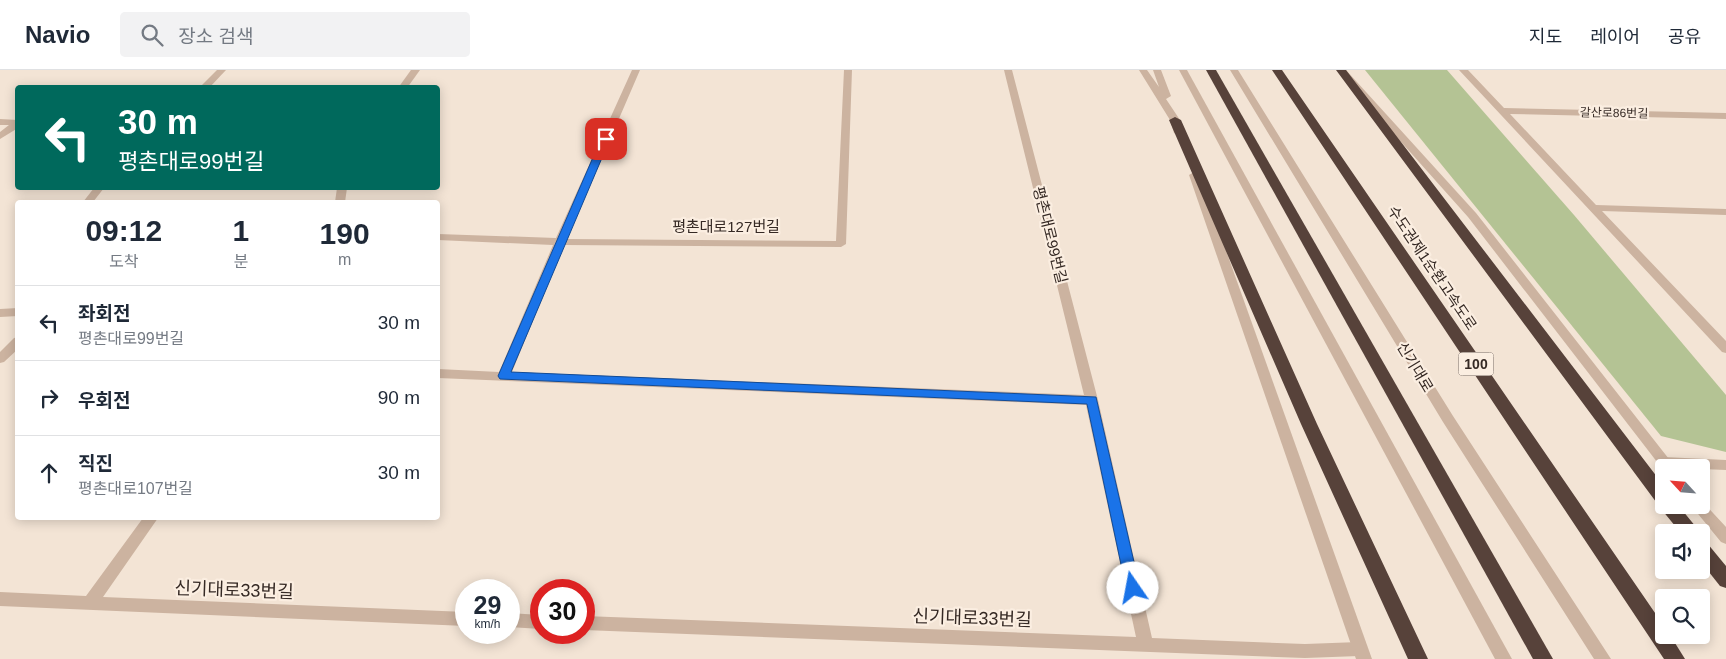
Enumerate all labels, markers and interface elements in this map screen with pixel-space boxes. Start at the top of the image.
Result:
search box [120,12,470,57]
text: Navio [25,21,90,48]
icon: search [138,21,166,49]
text: 장소 검색 [178,26,254,47]
text: 지도 [1529,27,1562,47]
text: 레이어 [1590,27,1640,47]
text: 공유 [1668,27,1701,47]
text: 30 m [118,102,198,141]
icon: left [35,105,100,170]
street label: 갈산로86번길 [1580,105,1648,121]
pin [585,118,627,160]
icon: arrive [592,125,620,153]
text: 평촌대로99번길 [118,149,264,174]
street label: 평촌대로99번길 [1030,185,1071,285]
street label: 수도권제1순환고속도로 [1384,202,1480,333]
text: 09:12 [85,214,162,247]
text: 1 [232,214,249,247]
text: 190 [320,217,370,250]
street label: 평촌대로127번길 [672,218,780,235]
text: m [338,251,351,268]
text: 도착 [109,253,138,270]
text: 분 [233,253,248,270]
text: 좌회전 [78,303,130,324]
icon: left [35,309,63,337]
text: 30 m [378,312,420,333]
text: 평촌대로99번길 [78,330,184,347]
street label: 신기대로 [1394,339,1437,395]
road number: 100 [1458,352,1494,376]
icon: right [35,384,63,412]
text: 90 m [378,387,420,408]
text: 우회전 [78,390,130,411]
text: 직진 [78,453,113,474]
icon: ahead [35,459,63,487]
north arrow [1655,459,1710,514]
map controls [1655,459,1710,644]
text: 30 m [378,462,420,483]
text: 평촌대로107번길 [78,480,193,497]
button: sound [1655,524,1710,579]
position arrow [1106,561,1158,613]
street label: 신기대로33번길 [174,578,294,602]
speed limit sign: 30 [530,579,595,644]
button: search [1655,589,1710,644]
text: 29 [474,591,501,619]
street label: 신기대로33번길 [912,606,1032,630]
text: km/h [474,617,501,631]

